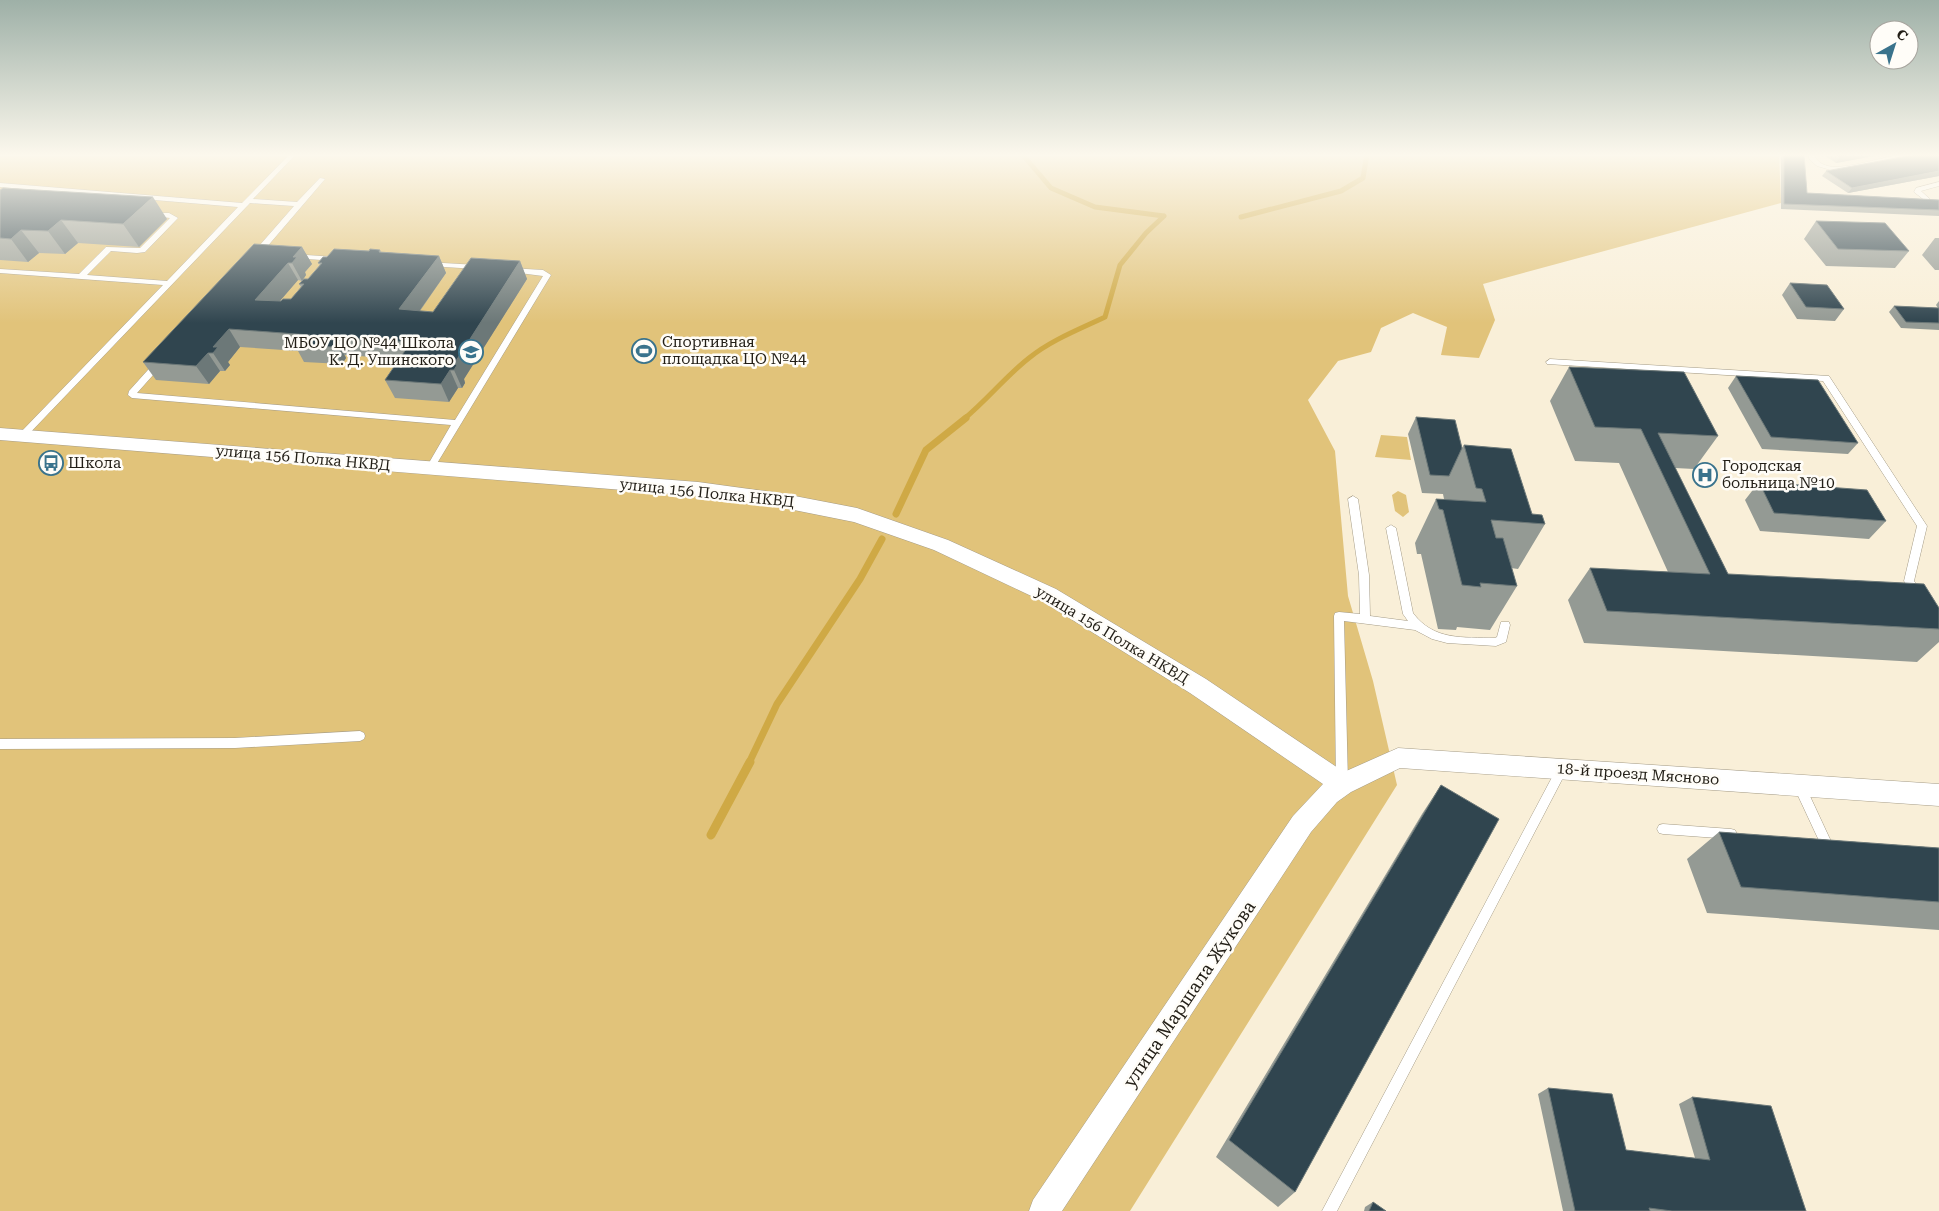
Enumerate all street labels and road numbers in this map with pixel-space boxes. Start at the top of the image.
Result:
street label: улица 156 Полка НКВД [215,441,391,475]
street label: улица 156 Полка НКВД [619,475,795,511]
street label: улица 156 Полка НКВД [1032,582,1192,688]
street label: 18-й проезд Мясново [1556,759,1720,789]
street label: улица Маршала Жукова [1119,896,1260,1091]

